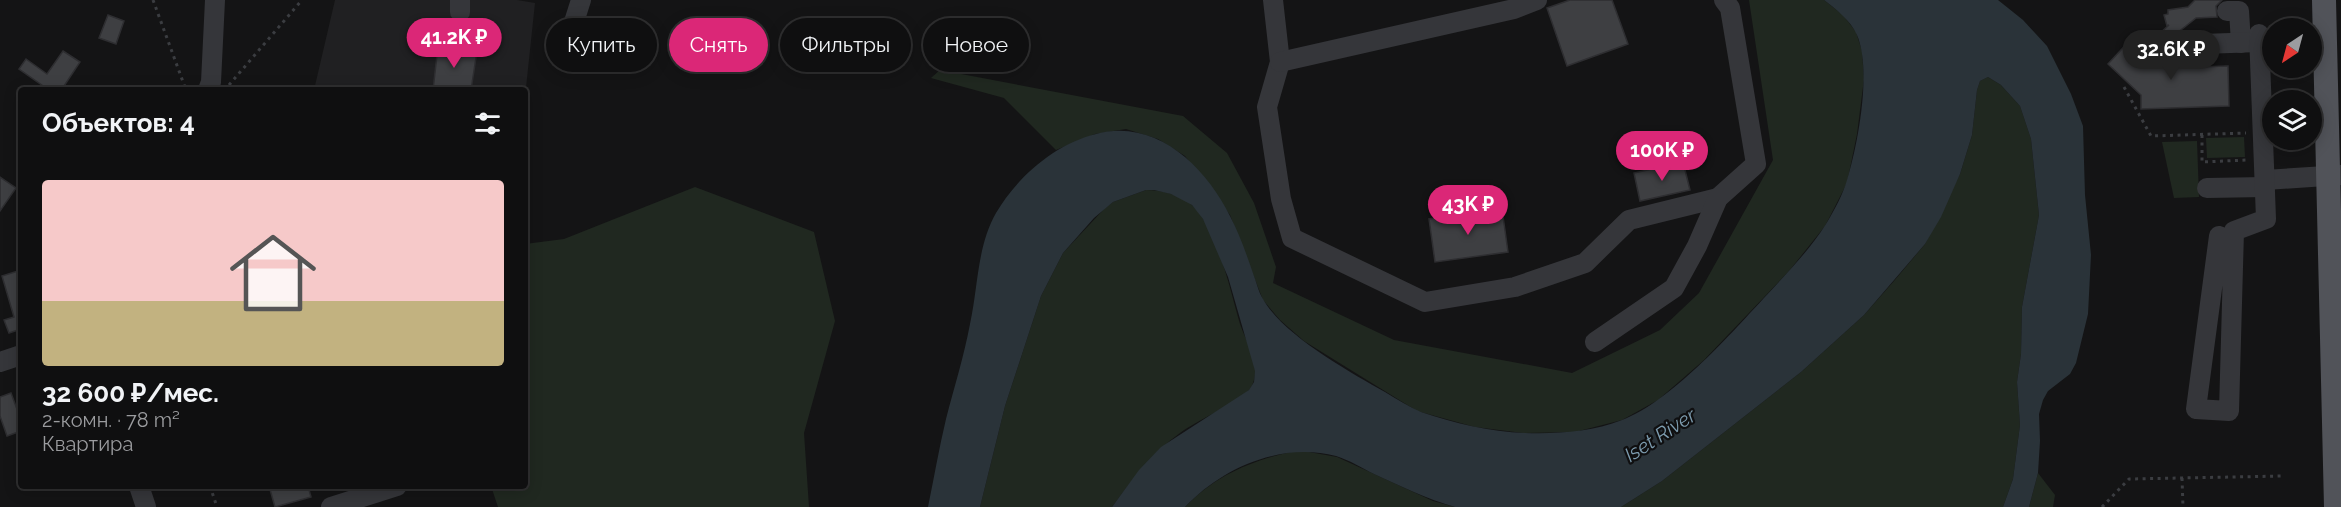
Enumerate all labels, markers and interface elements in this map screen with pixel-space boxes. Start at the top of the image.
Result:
pin: 41.2K ₽ [399,18,509,69]
chip: Купить [546,18,657,72]
chip: Снять [669,18,768,72]
chip: Фильтры [780,18,911,72]
chip: Новое [923,18,1029,72]
north arrow [2262,18,2322,78]
map controls [2262,18,2322,150]
text: 41.2K ₽ [421,25,487,49]
pin: 32.6K ₽ [2116,30,2226,81]
text: 32.6K ₽ [2137,37,2205,61]
button: layers [2262,90,2322,150]
icon: filters [471,107,504,140]
text: Объектов: 4 [42,108,195,138]
pin: 100K ₽ [1613,131,1711,182]
text: 100K ₽ [1630,138,1694,162]
pin: 43K ₽ [1426,185,1510,236]
text: 43K ₽ [1442,192,1494,216]
icon: home [219,219,327,327]
text: 32 600 ₽/мес. [42,378,219,408]
water label: Iset River [1620,403,1701,467]
text: 2-комн. · 78 m² [42,408,180,432]
text: Квартира [42,432,133,456]

